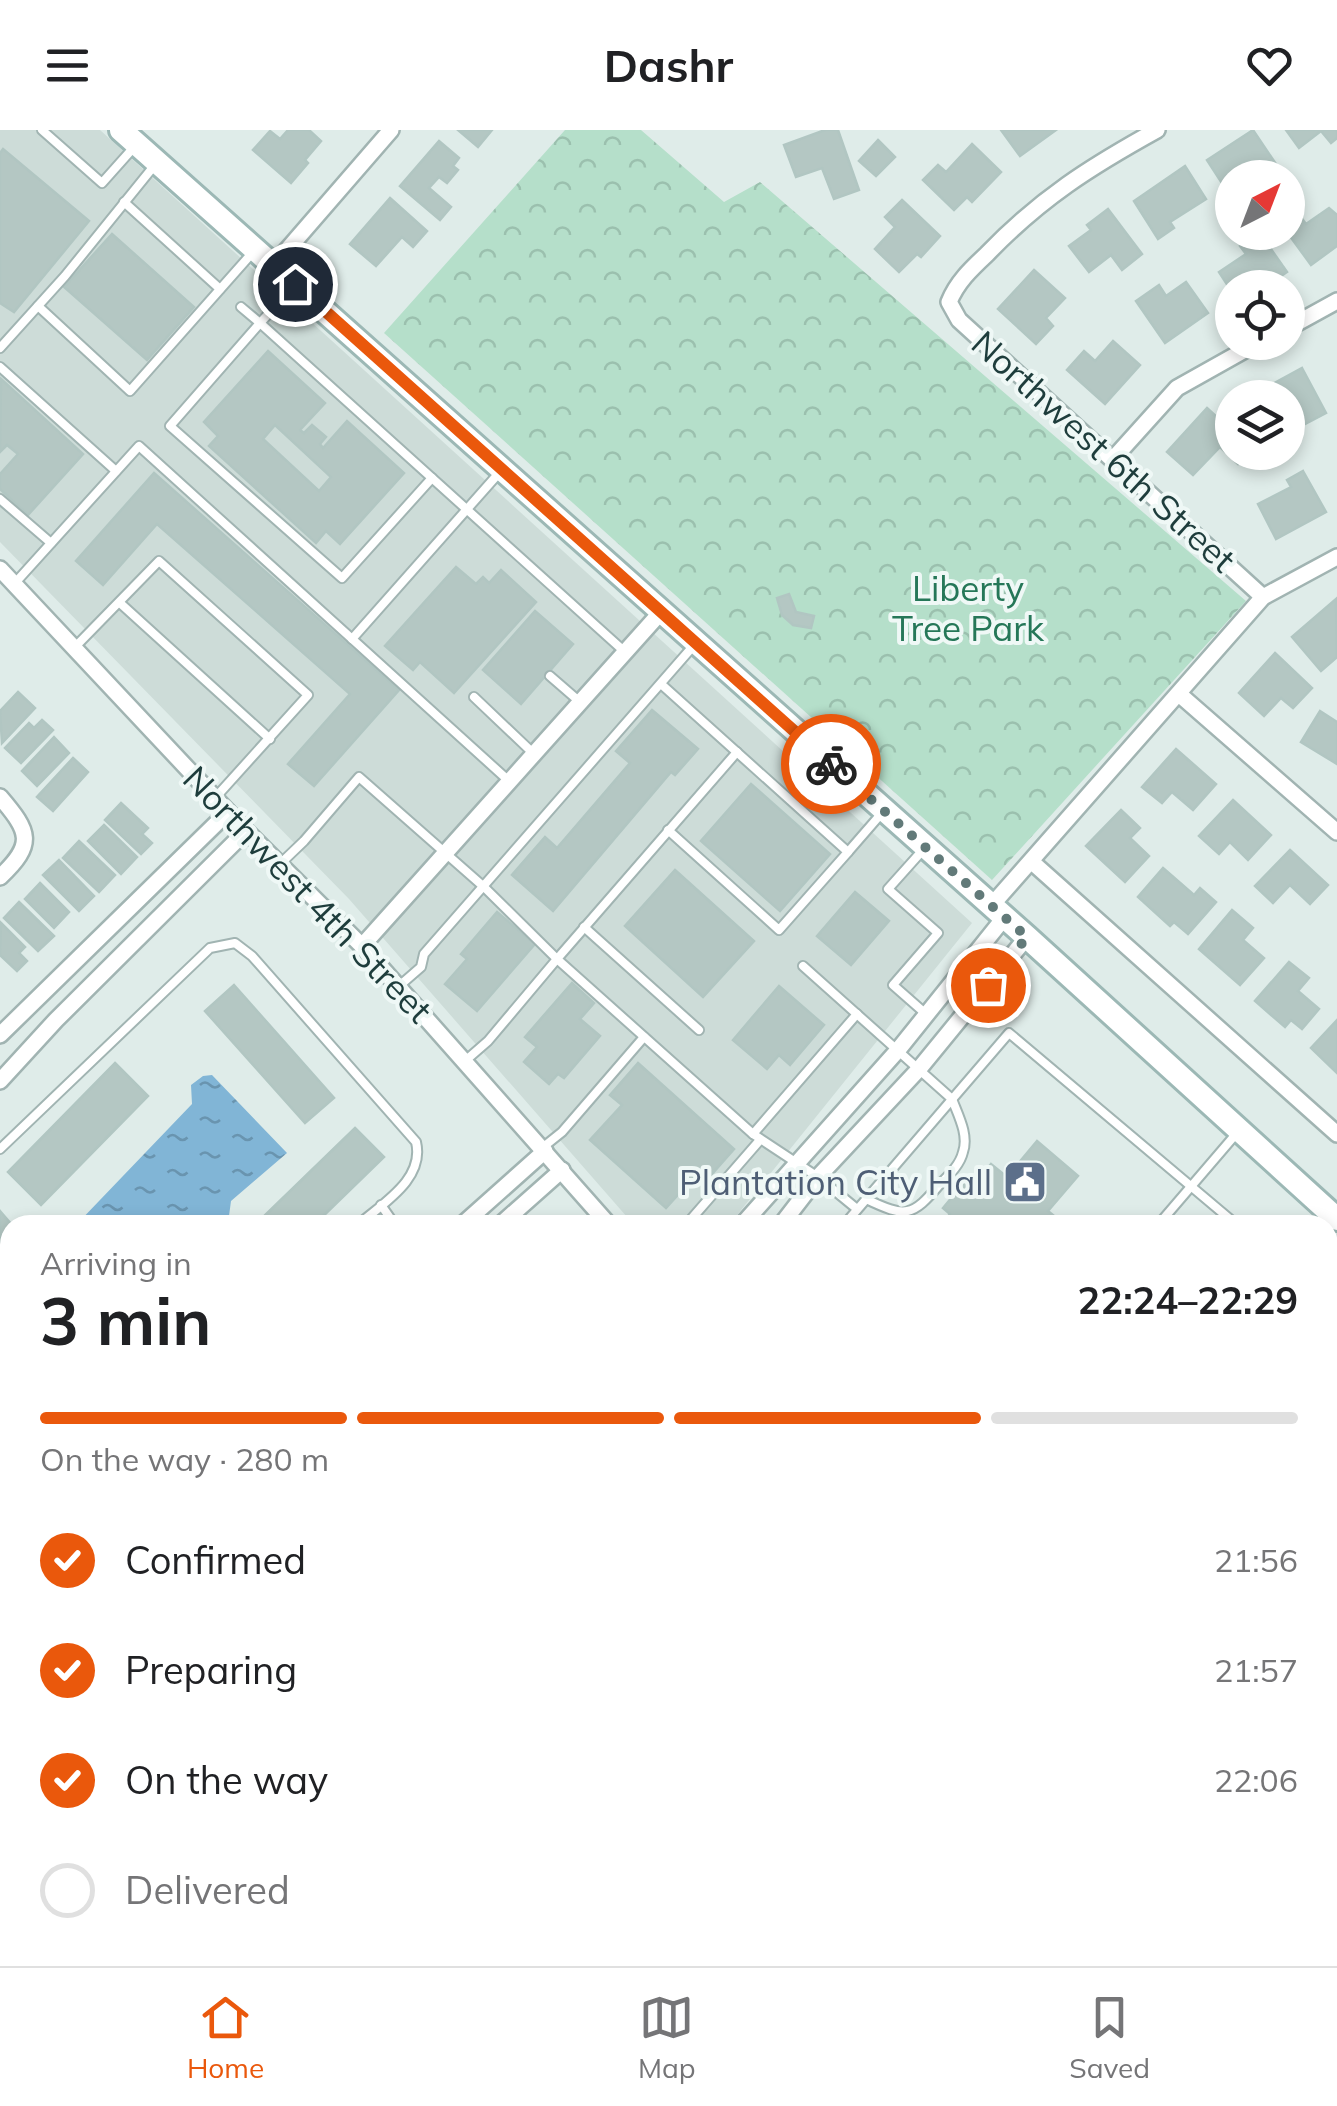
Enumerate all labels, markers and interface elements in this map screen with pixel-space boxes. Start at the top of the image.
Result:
text: Dashr [604,37,733,93]
icon: menu [40,38,95,93]
icon: heart [1242,38,1297,93]
north arrow [1215,160,1305,250]
map controls [1215,160,1305,470]
pin [253,242,338,327]
icon: home [268,257,323,312]
button: locate [1215,270,1305,360]
street label: Northwest 6th Street [963,321,1245,581]
button: layers [1215,380,1305,470]
park label: Liberty Tree Park [892,566,1045,650]
courier [781,714,881,814]
icon: bike [804,737,859,792]
street label: Northwest 4th Street [174,757,442,1031]
pin [946,943,1031,1028]
icon: bag [961,958,1016,1013]
public building icon: Plantation City Hall [1002,1159,1048,1205]
place label: Plantation City Hall [679,1160,992,1204]
text: Arriving in [40,1243,192,1283]
text: 22:24–22:29 [1078,1276,1298,1324]
text: 3 min [40,1280,211,1361]
text: On the way · 280 m [40,1439,329,1479]
icon: check [40,1533,95,1588]
text: Confirmed [125,1536,306,1584]
text: 21:56 [1214,1540,1298,1580]
icon: check [40,1643,95,1698]
text: Preparing [125,1646,297,1694]
text: 21:57 [1214,1650,1298,1690]
icon: check [40,1753,95,1808]
text: On the way [125,1756,328,1804]
text: 22:06 [1214,1760,1298,1800]
text: Delivered [125,1866,290,1914]
tab: Home [187,1990,264,2085]
tab: Map [638,1990,696,2085]
tab: Saved [1069,1990,1150,2085]

